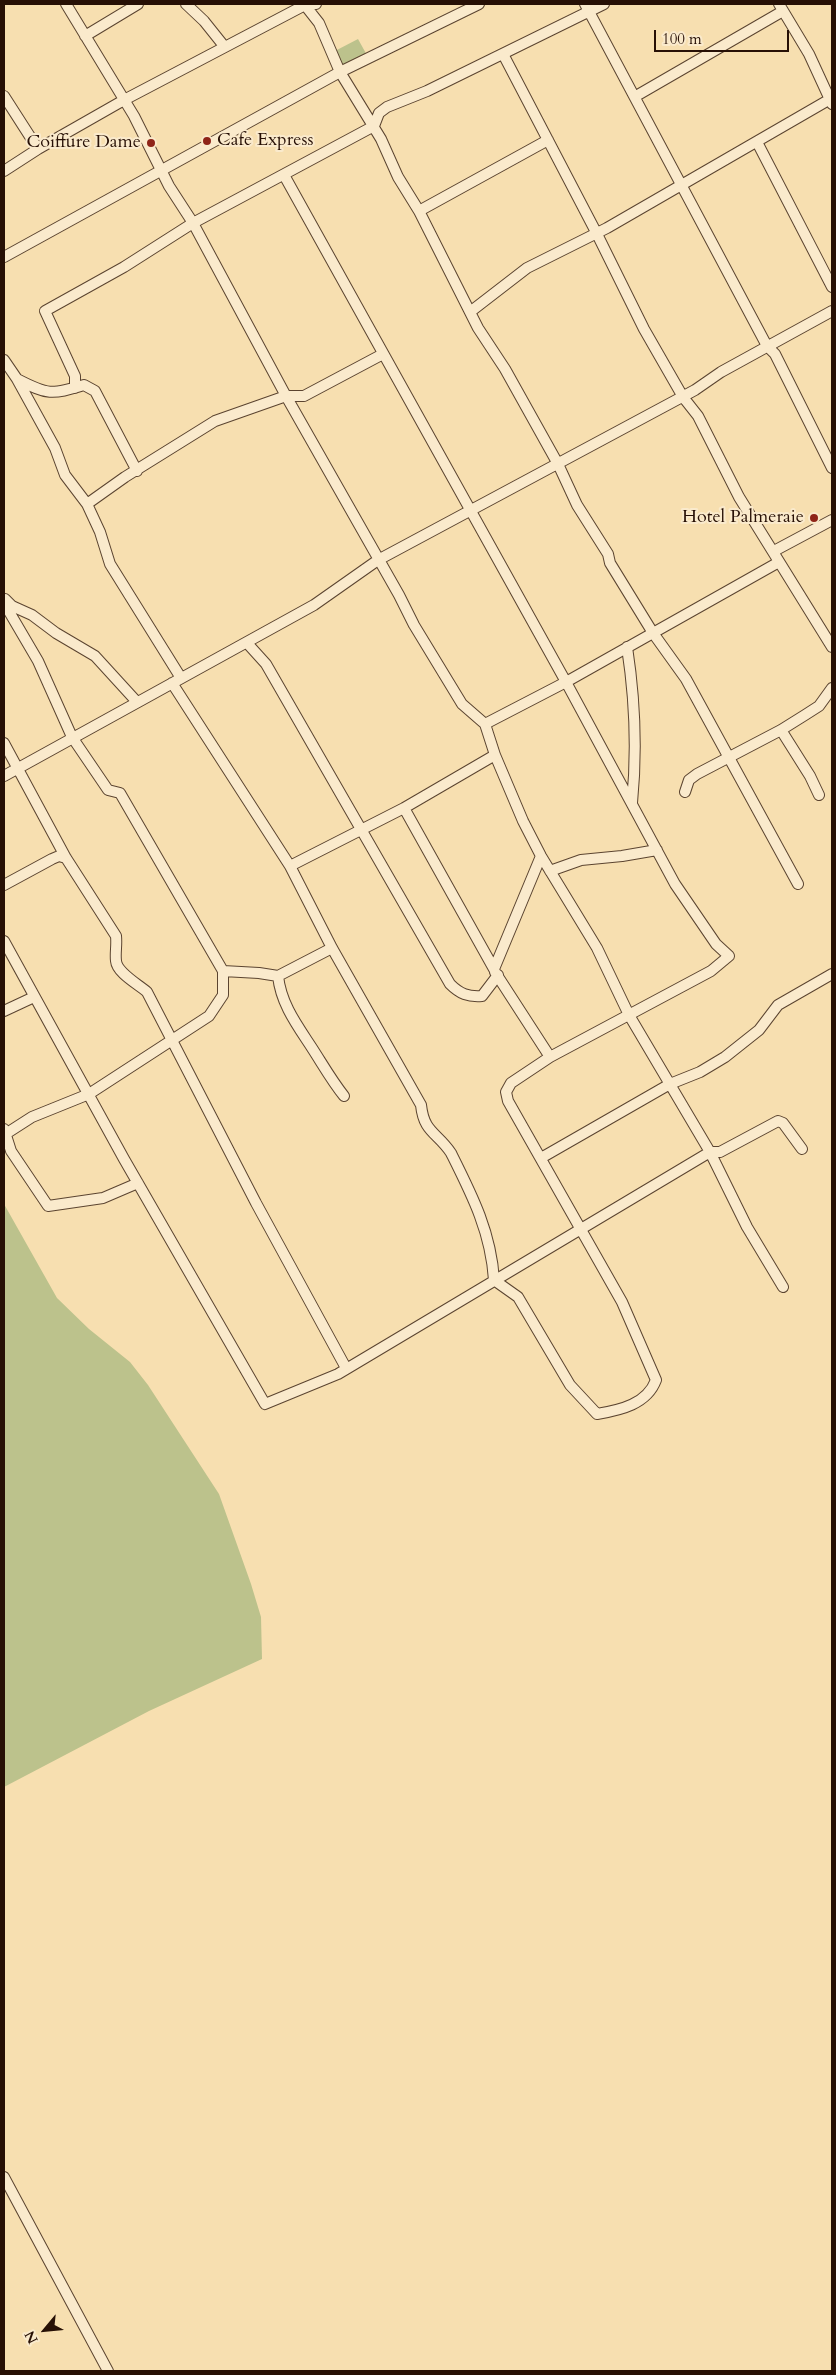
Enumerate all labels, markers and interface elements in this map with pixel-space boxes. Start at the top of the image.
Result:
scale bar [656,20,791,52]
text: 100 m [662,29,702,49]
place label: Cafe Express [217,130,313,152]
place label: Coiffure Dame [26,132,141,154]
marker: Cafe Express [201,135,213,147]
marker: Coiffure Dame [145,137,157,149]
place label: Hotel Palmeraie [682,507,804,529]
marker: Hotel Palmeraie [808,512,820,524]
north arrow [20,2305,70,2355]
text: N [20,2327,43,2347]

